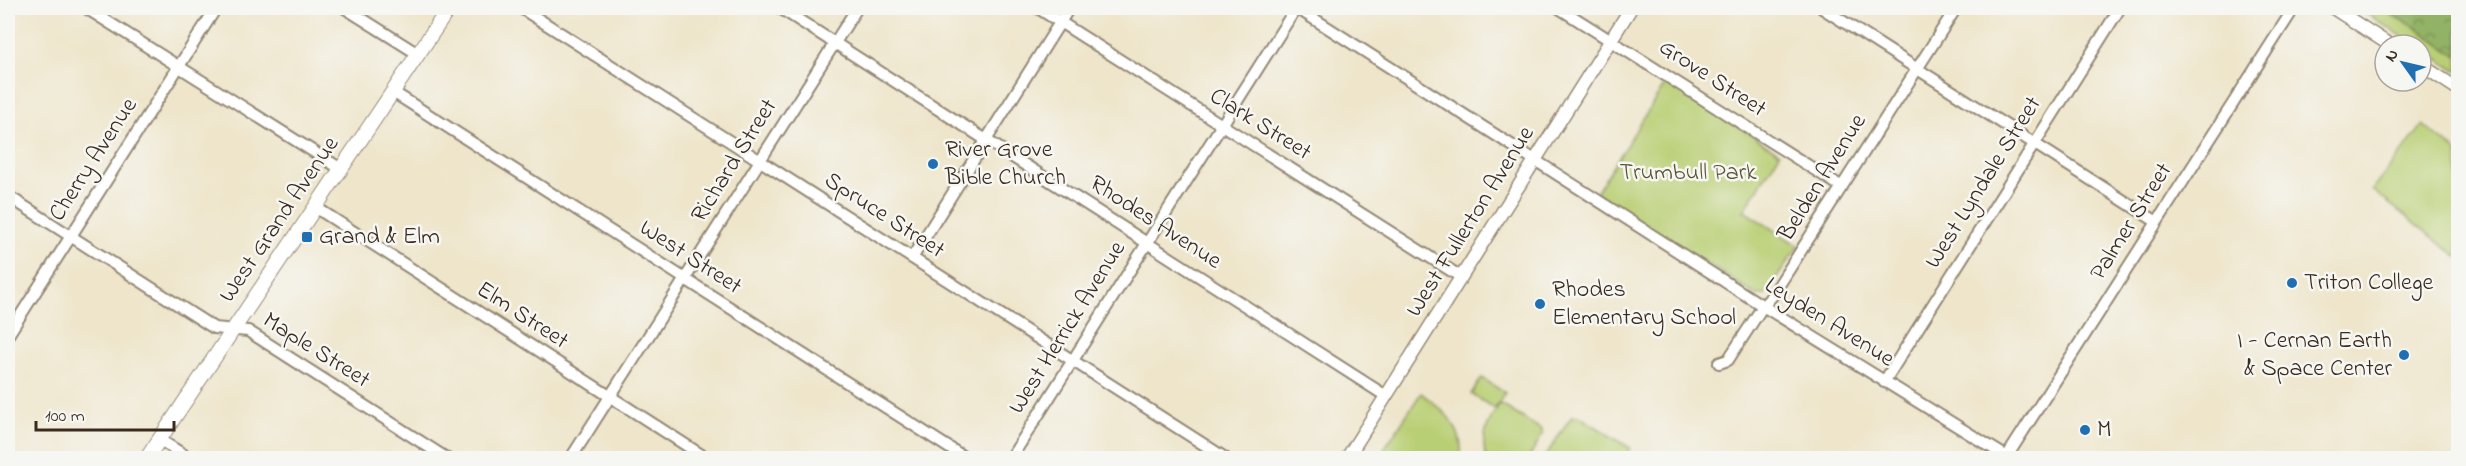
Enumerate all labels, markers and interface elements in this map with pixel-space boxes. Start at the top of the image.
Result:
street label: Grove Street [1651,31,1773,127]
north arrow [2373,33,2433,93]
text: N [2379,44,2405,67]
street label: Clark Street [1202,80,1318,170]
street label: West Lyndale Street [1917,90,2052,277]
street label: Cherry Avenue [41,91,148,229]
street label: Richard Street [683,92,787,230]
street label: Belden Avenue [1769,107,1876,250]
street label: West Fullerton Avenue [1398,119,1544,324]
street label: West Grand Avenue [211,130,349,310]
place label: River Grove Bible Church [944,133,1066,196]
park label: Trumbull Park [1619,156,1757,191]
street label: Palmer Street [2082,156,2182,288]
marker: River Grove Bible Church [926,157,940,171]
street label: Spruce Street [817,164,951,268]
street label: Rhodes Avenue [1082,167,1228,279]
street label: West Street [632,212,748,304]
place label: Grand & Elm [319,220,440,255]
marker: Grand & Elm [300,230,314,244]
street label: West Herrick Avenue [1001,234,1136,421]
place label: Triton College [2304,266,2433,301]
street label: Leyden Avenue [1757,269,1901,378]
street label: Elm Street [469,273,575,359]
place label: Rhodes Elementary School [1552,273,1736,337]
marker: Triton College [2285,276,2299,290]
marker: Rhodes Elementary School [1533,297,1547,311]
street label: Maple Street [255,304,377,398]
place label: I - Cernan Earth & Space Center [2237,324,2393,387]
marker: I - Cernan Earth & Space Center [2397,348,2411,362]
scale bar [36,394,174,432]
text: 100 m [45,404,85,430]
place label: M [2097,413,2112,448]
marker: M [2078,423,2092,437]

